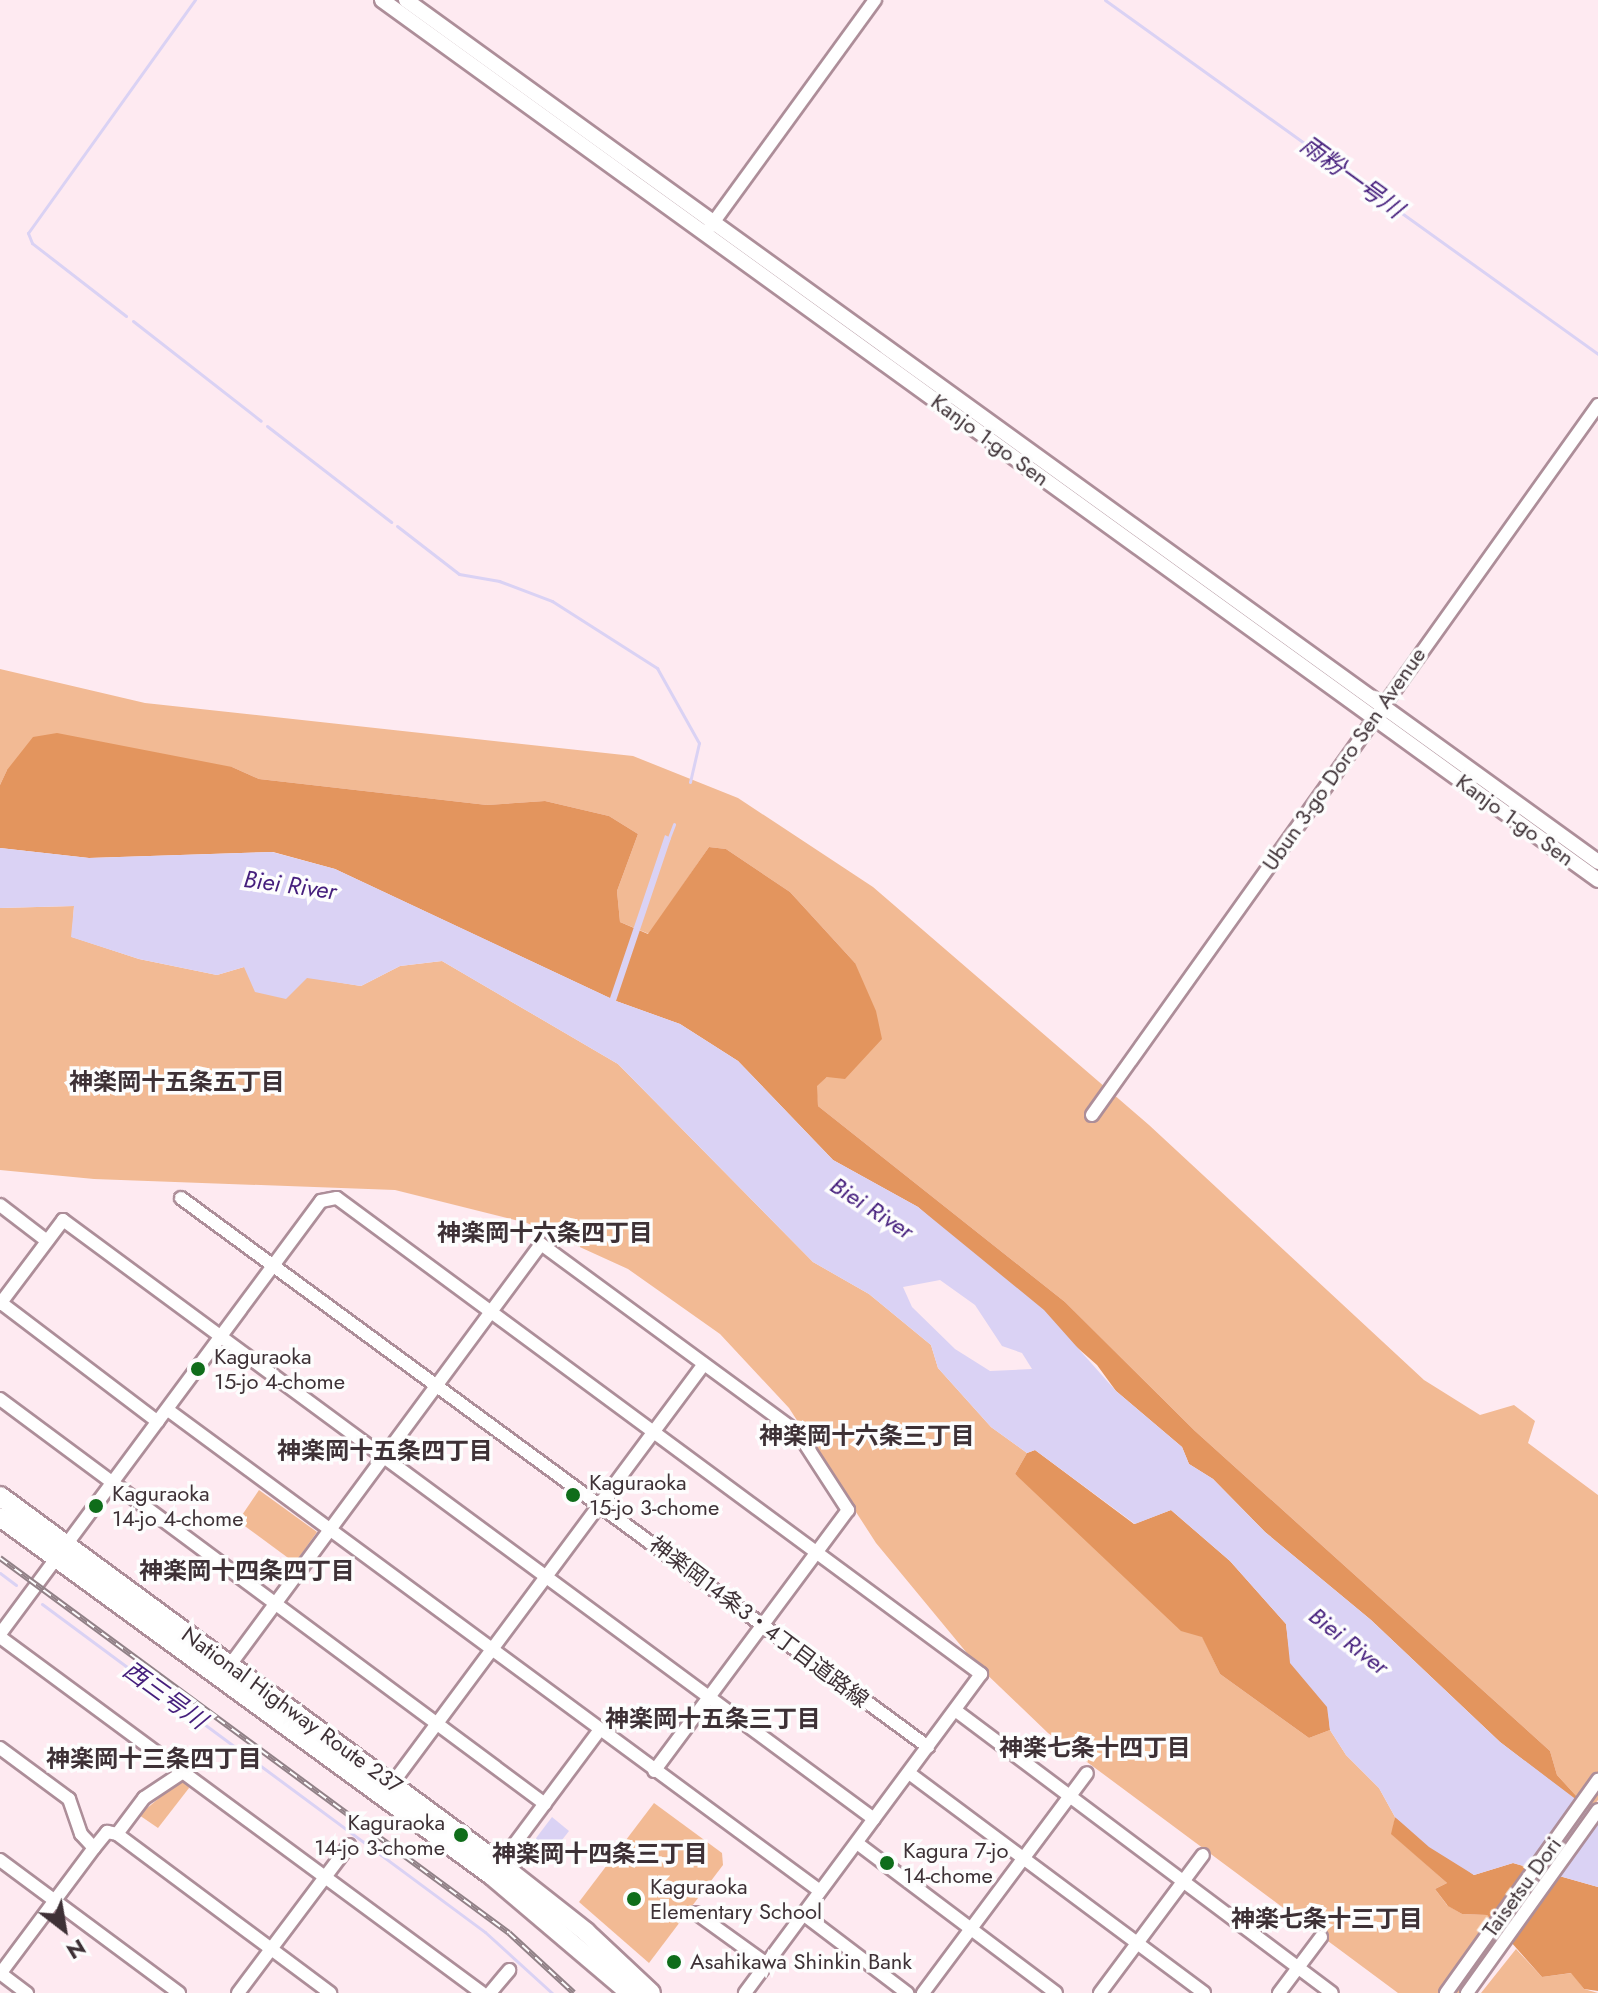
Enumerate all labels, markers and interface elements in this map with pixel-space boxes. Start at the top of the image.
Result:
water label: 雨粉一号川 [1295,130,1409,224]
street label: Kanjo 1-go Sen [926,388,1054,492]
street label: Ubun 3-go Doro Sen Avenue [1257,642,1431,876]
street label: Kanjo 1-go Sen [1451,768,1579,872]
water label: Biei River [242,864,338,906]
district label: 神楽岡十五条五丁目 [69,1068,285,1096]
water label: Biei River [825,1171,919,1245]
district label: 神楽岡十六条四丁目 [437,1219,653,1247]
place label: Kaguraoka 15-jo 4-chome [214,1343,345,1394]
marker: Kaguraoka 15-jo 4-chome [189,1360,207,1378]
district label: 神楽岡十六条三丁目 [759,1422,975,1450]
district label: 神楽岡十五条四丁目 [277,1437,493,1465]
place label: Kaguraoka 15-jo 3-chome [589,1469,719,1520]
place label: Kaguraoka 14-jo 4-chome [112,1480,243,1532]
marker: Kaguraoka 15-jo 3-chome [564,1486,582,1504]
marker: Kaguraoka 14-jo 4-chome [87,1497,105,1515]
street label: 神楽岡14条3・4丁目道路線 [644,1531,874,1713]
district label: 神楽岡十四条四丁目 [139,1557,355,1585]
water label: Biei River [1303,1601,1395,1681]
street label: National Highway Route 237 [176,1621,408,1799]
water label: 西三号川 [118,1655,212,1735]
district label: 神楽岡十五条三丁目 [605,1705,821,1733]
district label: 神楽七条十四丁目 [999,1734,1191,1762]
district label: 神楽岡十三条四丁目 [46,1745,262,1773]
place label: Kaguraoka 14-jo 3-chome [314,1809,445,1860]
marker: Kaguraoka 14-jo 3-chome [452,1826,470,1844]
street label: Taisetsu Dori [1477,1832,1567,1942]
place label: Kagura 7-jo 14-chome [903,1837,1009,1888]
district label: 神楽岡十四条三丁目 [492,1840,708,1868]
marker: Kagura 7-jo 14-chome [878,1854,896,1872]
place label: Kaguraoka Elementary School [650,1873,822,1924]
north arrow [24,1889,104,1969]
marker: Kaguraoka Elementary School [625,1890,643,1908]
district label: 神楽七条十三丁目 [1231,1905,1423,1933]
text: N [61,1931,92,1968]
place label: Asahikawa Shinkin Bank [690,1949,912,1975]
marker: Asahikawa Shinkin Bank [665,1953,683,1971]

